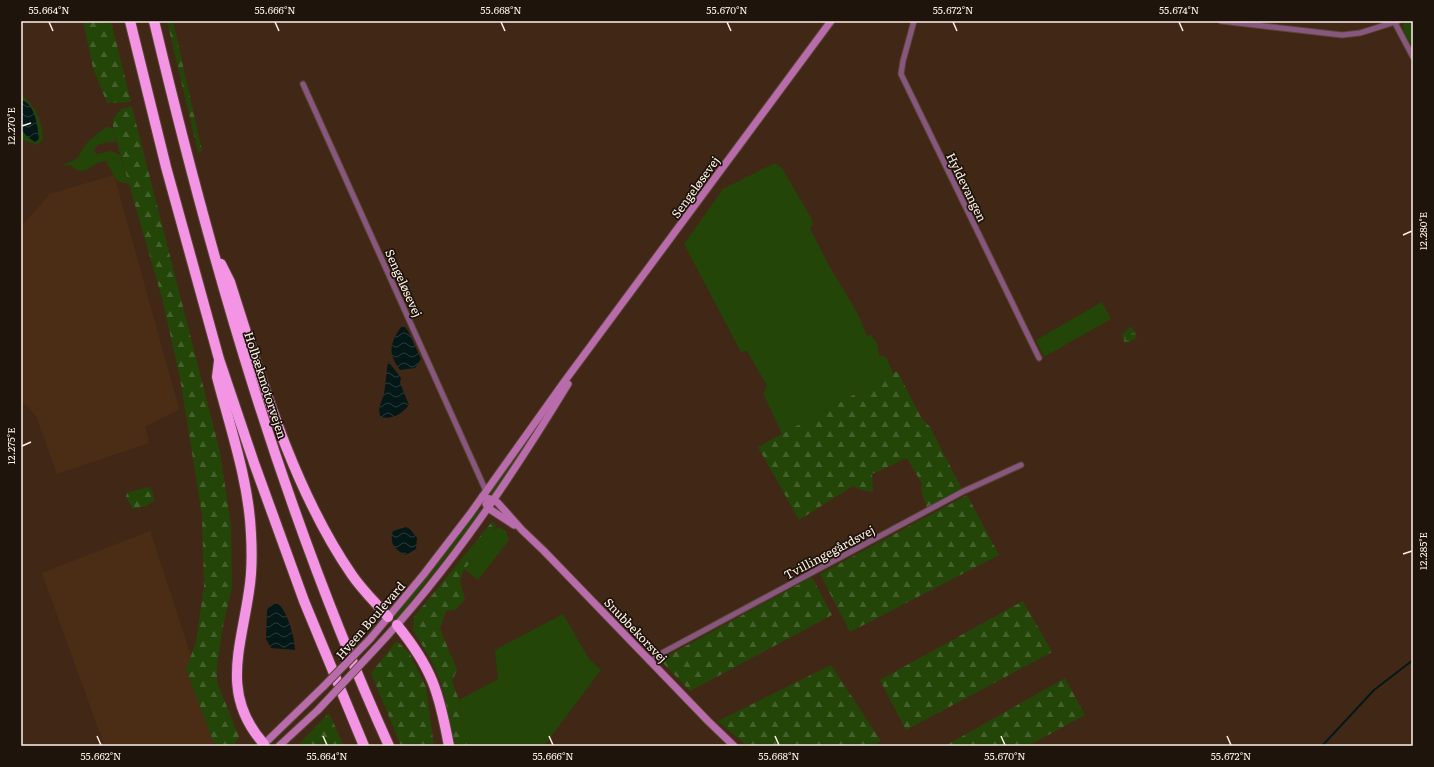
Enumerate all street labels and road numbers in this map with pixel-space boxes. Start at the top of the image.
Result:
street label: Hyldevangen [942,149,992,225]
street label: Sengeløsevej [666,152,724,222]
street label: Sengeløsevej [381,246,427,320]
street label: Holbækmotorvejen [240,329,292,441]
street label: Tvillingegårdsvej [780,520,878,584]
street label: Hveen Boulevard [331,577,409,663]
street label: Snubbekorsvej [600,593,672,667]

